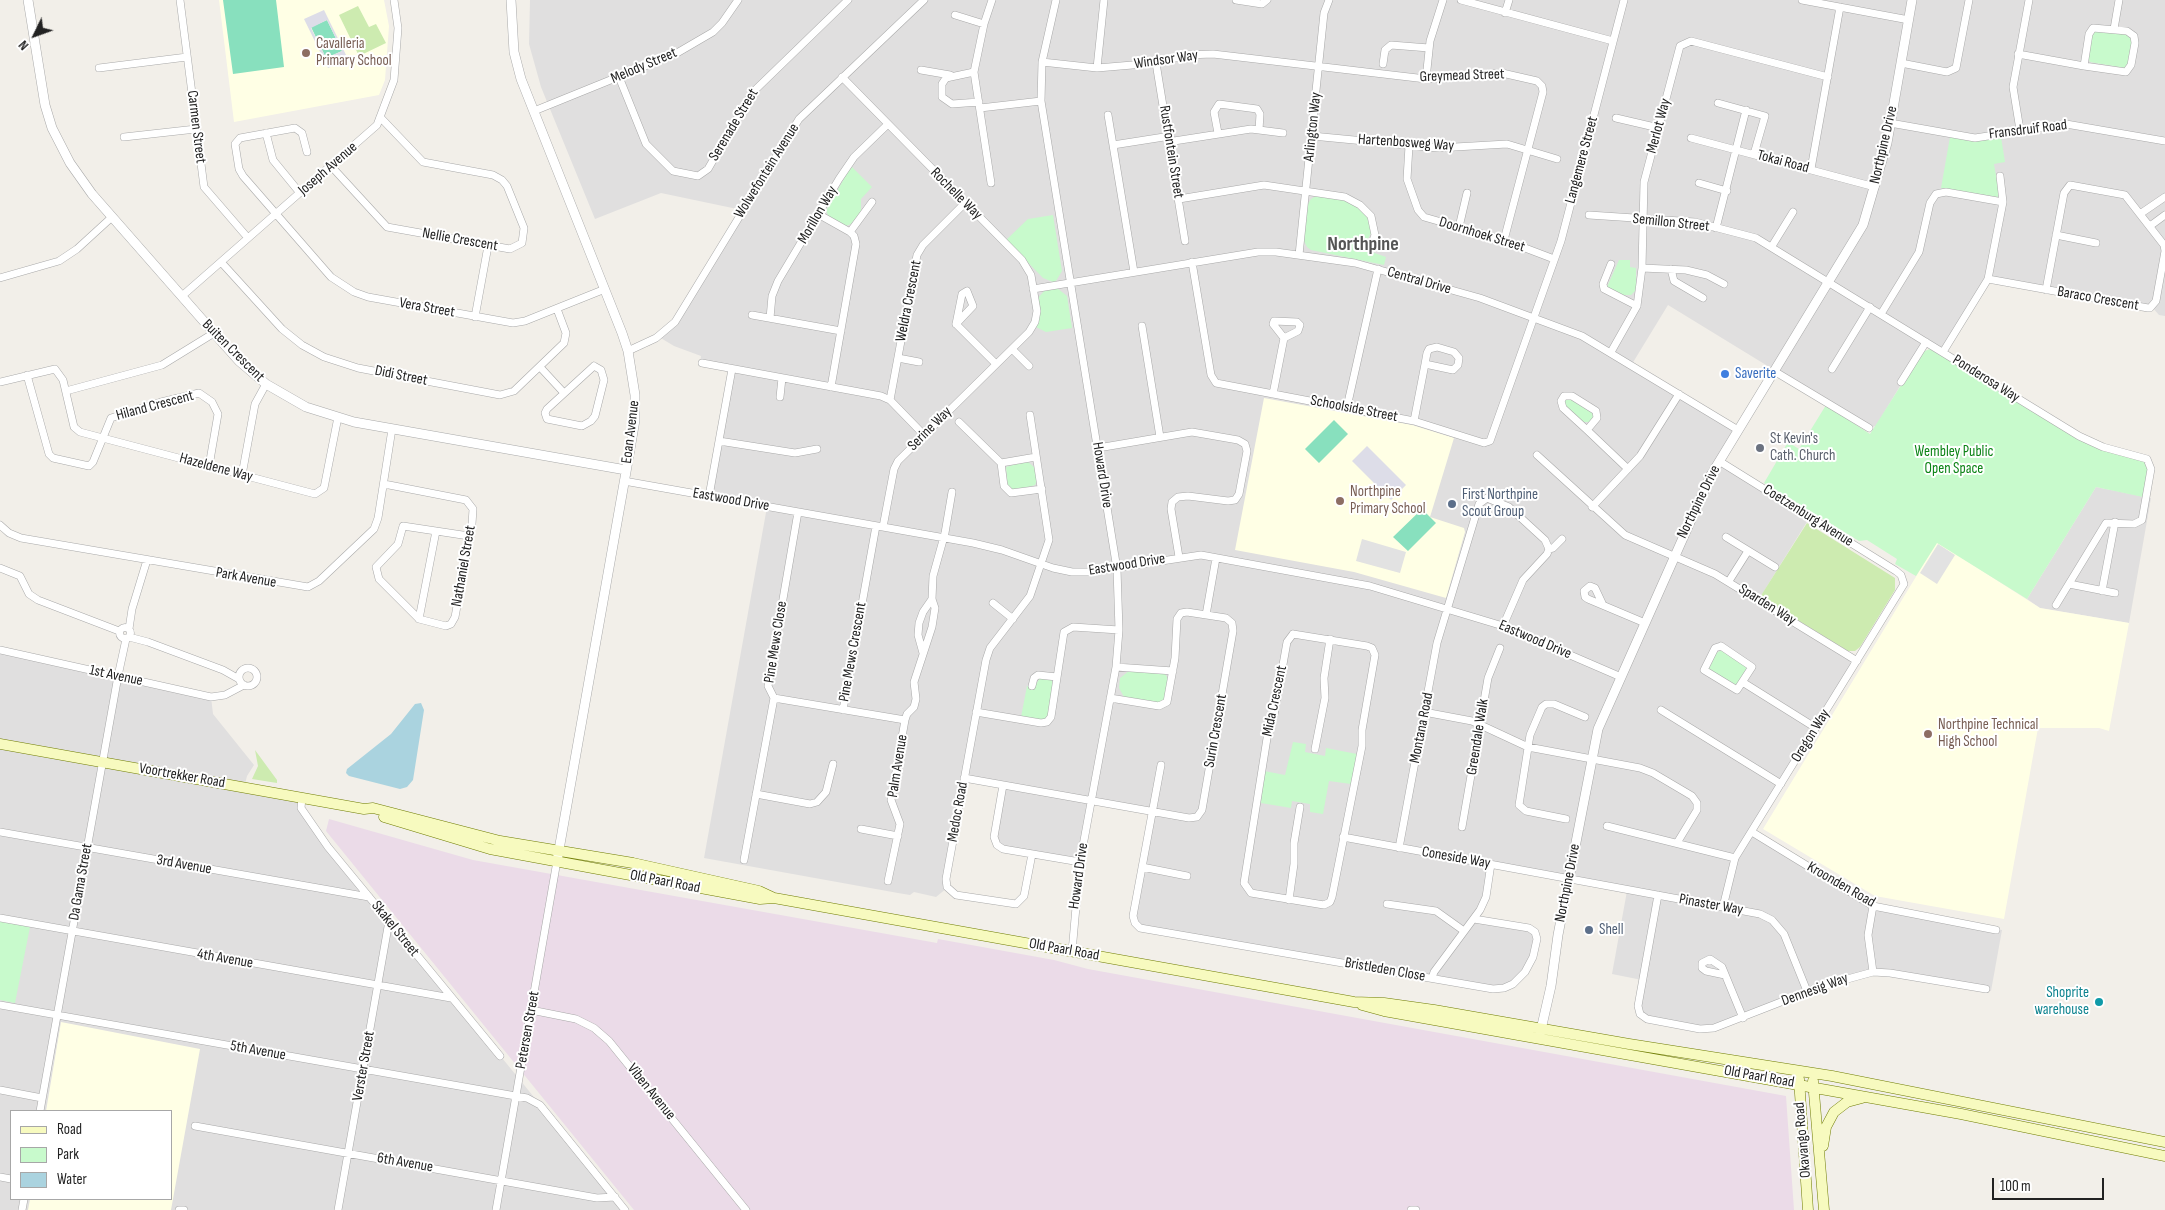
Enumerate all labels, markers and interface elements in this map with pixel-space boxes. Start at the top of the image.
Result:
north arrow [10,10,60,60]
place label: Cavalleria Primary School [316,35,392,70]
text: N [15,37,32,54]
street label: Melody Street [608,44,680,88]
marker: Cavalleria Primary School [300,47,312,59]
street label: Windsor Way [1133,47,1199,73]
street label: Greymead Street [1419,66,1505,86]
street label: Serenade Street [705,86,763,164]
street label: Carmen Street [183,90,209,164]
street label: Arlington Way [1300,91,1326,163]
street label: Merlot Way [1643,97,1675,155]
street label: Rustfontein Street [1155,104,1187,200]
street label: Northpine Drive [1866,104,1902,186]
street label: Langemere Street [1562,114,1602,206]
street label: Fransdruif Road [1988,116,2068,144]
street label: Wolwefontein Avenue [731,120,803,222]
street label: Hartenbosweg Way [1357,131,1455,155]
street label: Joseph Avenue [295,138,361,200]
street label: Tokai Road [1755,146,1811,178]
street label: Rochelle Way [926,164,986,224]
street label: Morillon Way [794,183,842,247]
street label: Semillon Street [1632,210,1710,236]
street label: Doornhoek Street [1437,213,1527,257]
street label: Nellie Crescent [421,224,499,256]
district label: Northpine [1327,233,1399,257]
street label: Weldra Crescent [892,259,926,343]
street label: Central Drive [1385,263,1453,299]
street label: Baraco Crescent [2056,283,2140,315]
street label: Vera Street [398,294,456,322]
street label: Buiten Crescent [198,316,268,386]
street label: Ponderosa Way [1949,351,2023,407]
street label: Didi Street [373,362,429,390]
place label: Saverite [1735,365,1776,383]
marker: Saverite [1719,368,1731,380]
street label: Hiland Crescent [114,387,196,425]
street label: Schoolside Street [1309,392,1399,426]
street label: Eoan Avenue [618,399,644,465]
street label: Serine Way [904,403,956,455]
place label: St Kevin's Cath. Church [1770,430,1835,465]
street label: Howard Drive [1088,441,1116,509]
marker: St Kevin's Cath. Church [1754,442,1766,454]
park label: Wembley Public Open Space [1914,443,1994,478]
street label: Hazeldene Way [177,450,255,486]
street label: Northpine Drive [1674,462,1724,542]
street label: Coetzenburg Avenue [1760,481,1856,551]
place label: Northpine Primary School [1350,483,1426,518]
street label: Eastwood Drive [691,484,771,516]
place label: First Northpine Scout Group [1462,486,1538,521]
marker: Northpine Primary School [1334,495,1346,507]
marker: First Northpine Scout Group [1446,498,1458,510]
street label: Nathaniel Street [448,524,480,608]
street label: Eastwood Drive [1087,550,1167,580]
street label: Park Avenue [214,564,278,592]
street label: Sparden Way [1735,580,1799,630]
street label: Pine Mews Close [761,600,791,684]
street label: Pine Mews Crescent [835,601,871,703]
street label: Eastwood Drive [1496,617,1574,663]
street label: 1st Avenue [88,662,144,690]
street label: Mida Crescent [1259,664,1291,738]
street label: Montana Road [1406,691,1438,765]
street label: Surin Crescent [1201,693,1231,769]
street label: Greendale Walk [1463,698,1493,776]
street label: Oregon Way [1788,706,1834,766]
place label: Northpine Technical High School [1938,716,2038,751]
marker: Northpine Technical High School [1922,728,1934,740]
street label: Palm Avenue [884,733,912,799]
street label: Voortrekker Road [138,760,226,792]
street label: Medoc Road [944,781,972,843]
street label: Da Gama Street [65,842,97,922]
street label: Howard Drive [1065,842,1093,910]
street label: Northpine Drive [1552,842,1584,924]
street label: Coneside Way [1420,843,1492,873]
street label: 3rd Avenue [155,851,213,879]
street label: Kroonden Road [1804,858,1878,912]
street label: Old Paarl Road [628,866,702,898]
street label: Pinaster Way [1678,891,1744,919]
street label: Skakel Street [367,898,423,960]
place label: Shell [1599,921,1623,939]
marker: Shell [1583,924,1595,936]
street label: Old Paarl Road [1027,935,1101,965]
street label: 4th Avenue [196,945,254,973]
street label: Bristleden Close [1343,954,1427,986]
street label: Dennesig Way [1779,970,1851,1010]
place label: Shoprite warehouse [2035,984,2089,1019]
street label: Petersen Street [512,990,544,1070]
marker: Shoprite warehouse [2093,996,2105,1008]
street label: Verster Street [349,1030,379,1102]
street label: 5th Avenue [229,1037,287,1065]
street label: Viben Avenue [623,1060,679,1124]
street label: Old Paarl Road [1722,1062,1796,1092]
street label: Okavango Road [1791,1101,1815,1179]
legend [10,1110,172,1200]
text: Road [57,1120,82,1139]
text: Park [57,1145,79,1164]
street label: 6th Avenue [376,1149,434,1177]
scale bar [1995,1168,2108,1200]
text: Water [57,1170,87,1189]
text: 100 m [2000,1177,2031,1196]

